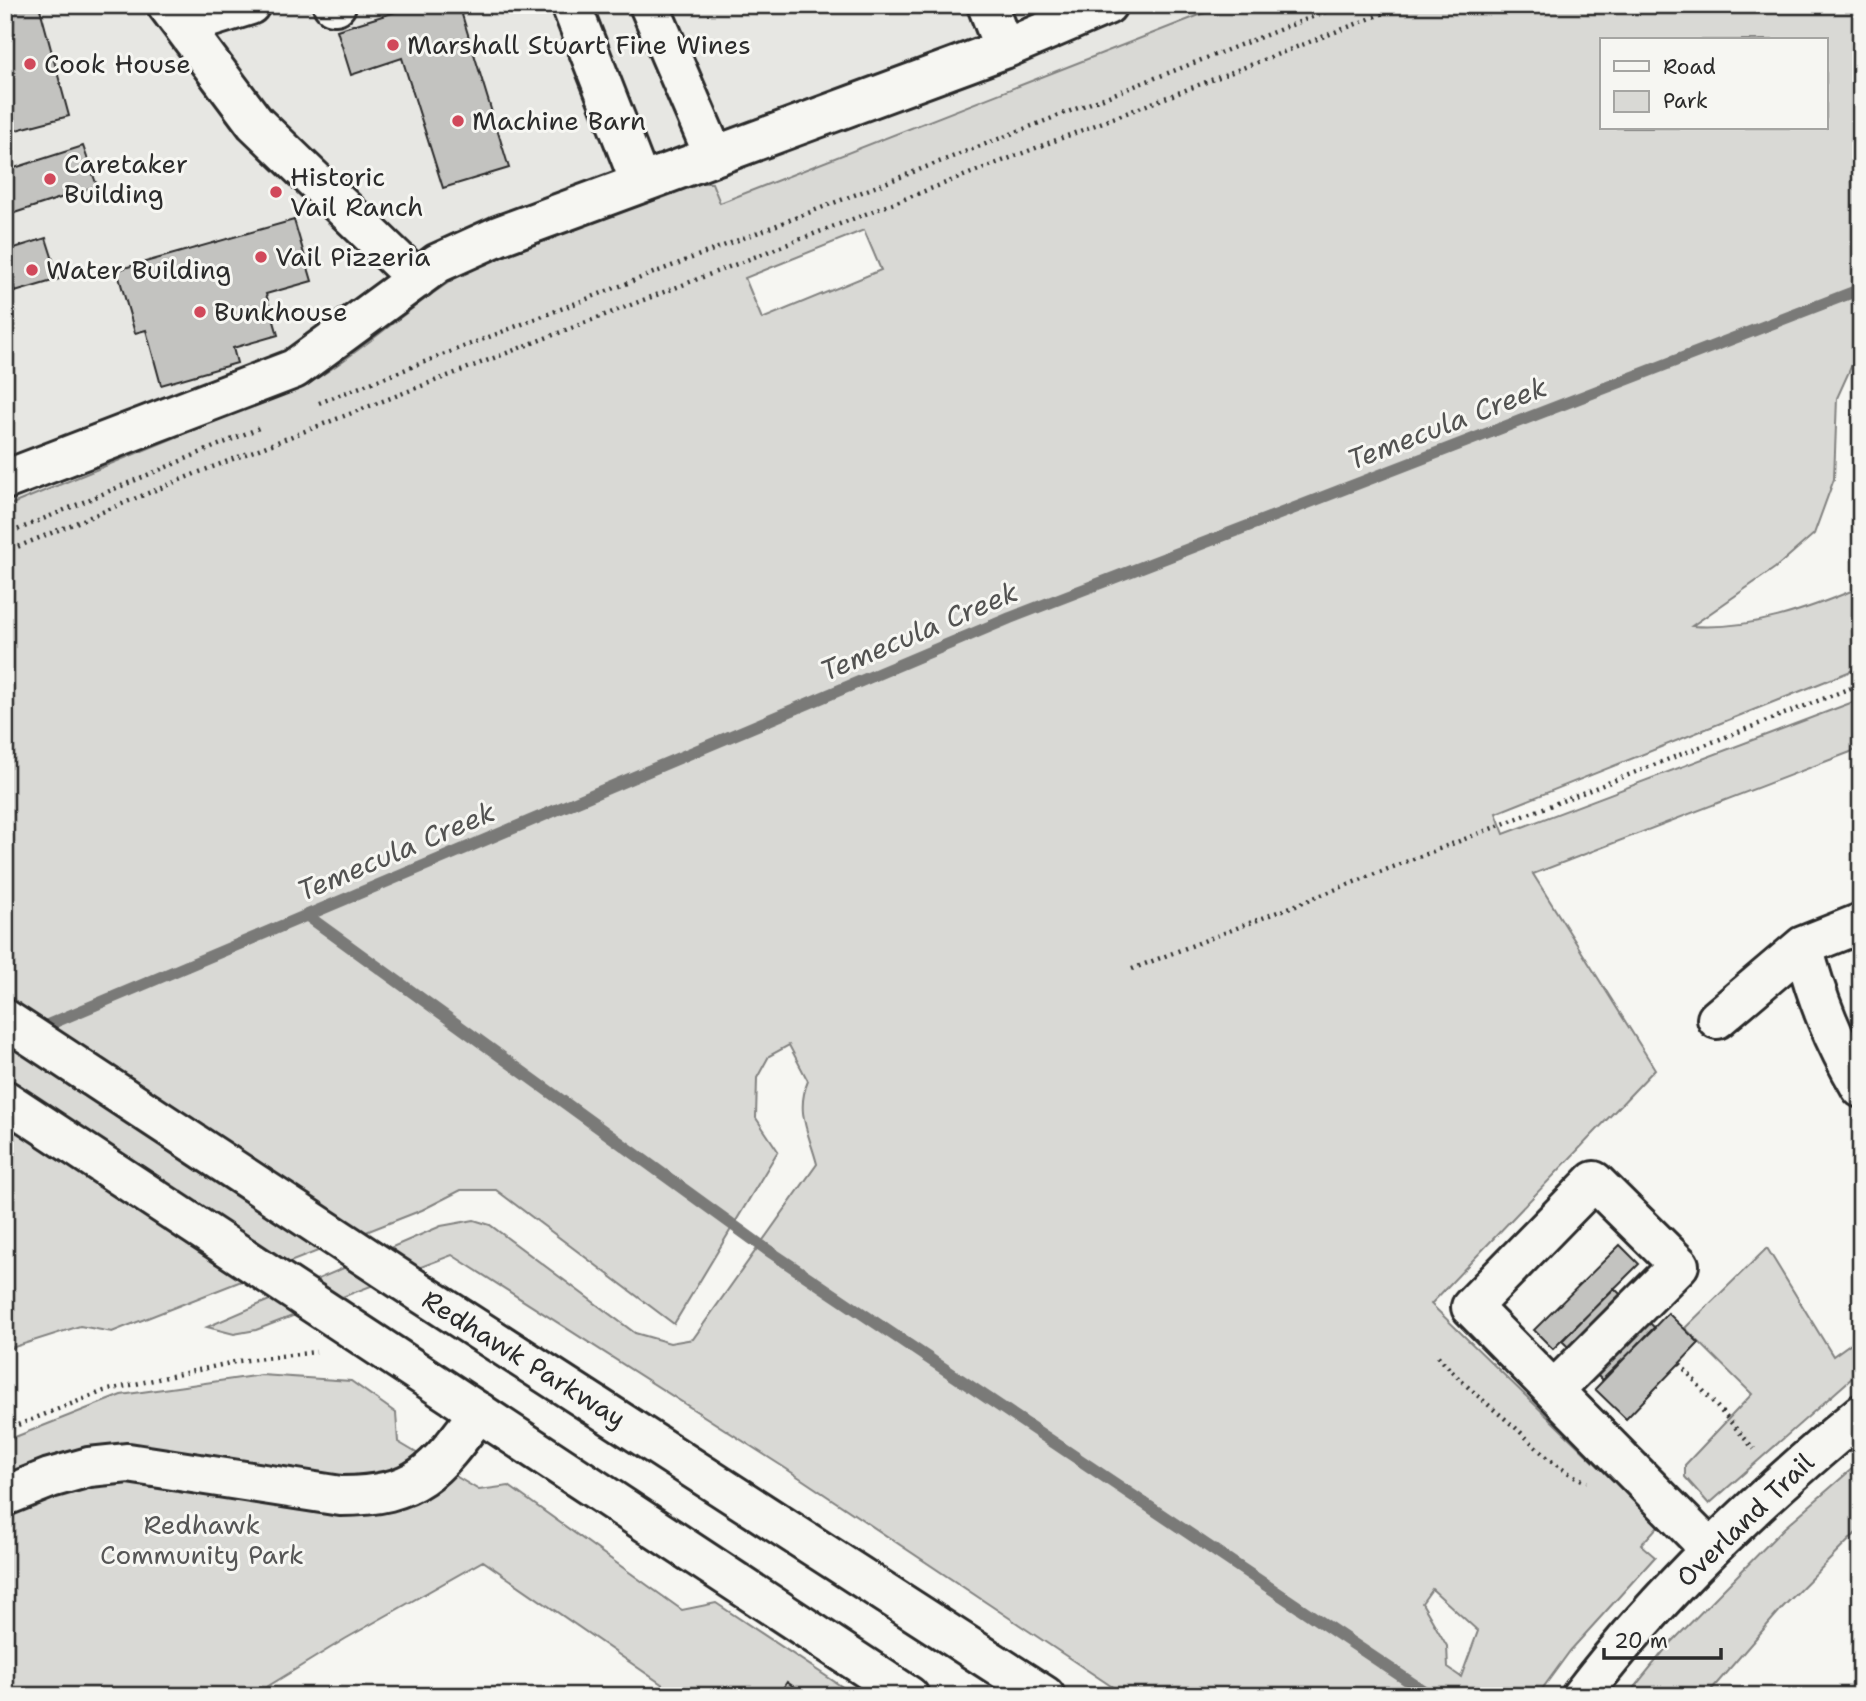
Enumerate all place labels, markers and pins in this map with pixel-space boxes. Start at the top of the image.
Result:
place label: Marshall Stuart Fine Wines [407,27,751,62]
marker: Marshall Stuart Fine Wines [385,37,401,53]
place label: Cook House [44,46,191,81]
marker: Cook House [22,56,38,72]
place label: Machine Barn [472,103,646,138]
marker: Machine Barn [450,113,466,129]
place label: Caretaker Building [64,146,188,211]
place label: Historic Vail Ranch [290,159,424,224]
marker: Caretaker Building [42,171,58,187]
marker: Historic Vail Ranch [268,184,284,200]
place label: Vail Pizzeria [275,239,430,274]
marker: Vail Pizzeria [253,249,269,265]
place label: Water Building [46,252,231,287]
marker: Water Building [24,262,40,278]
place label: Bunkhouse [214,294,348,329]
marker: Bunkhouse [192,304,208,320]

